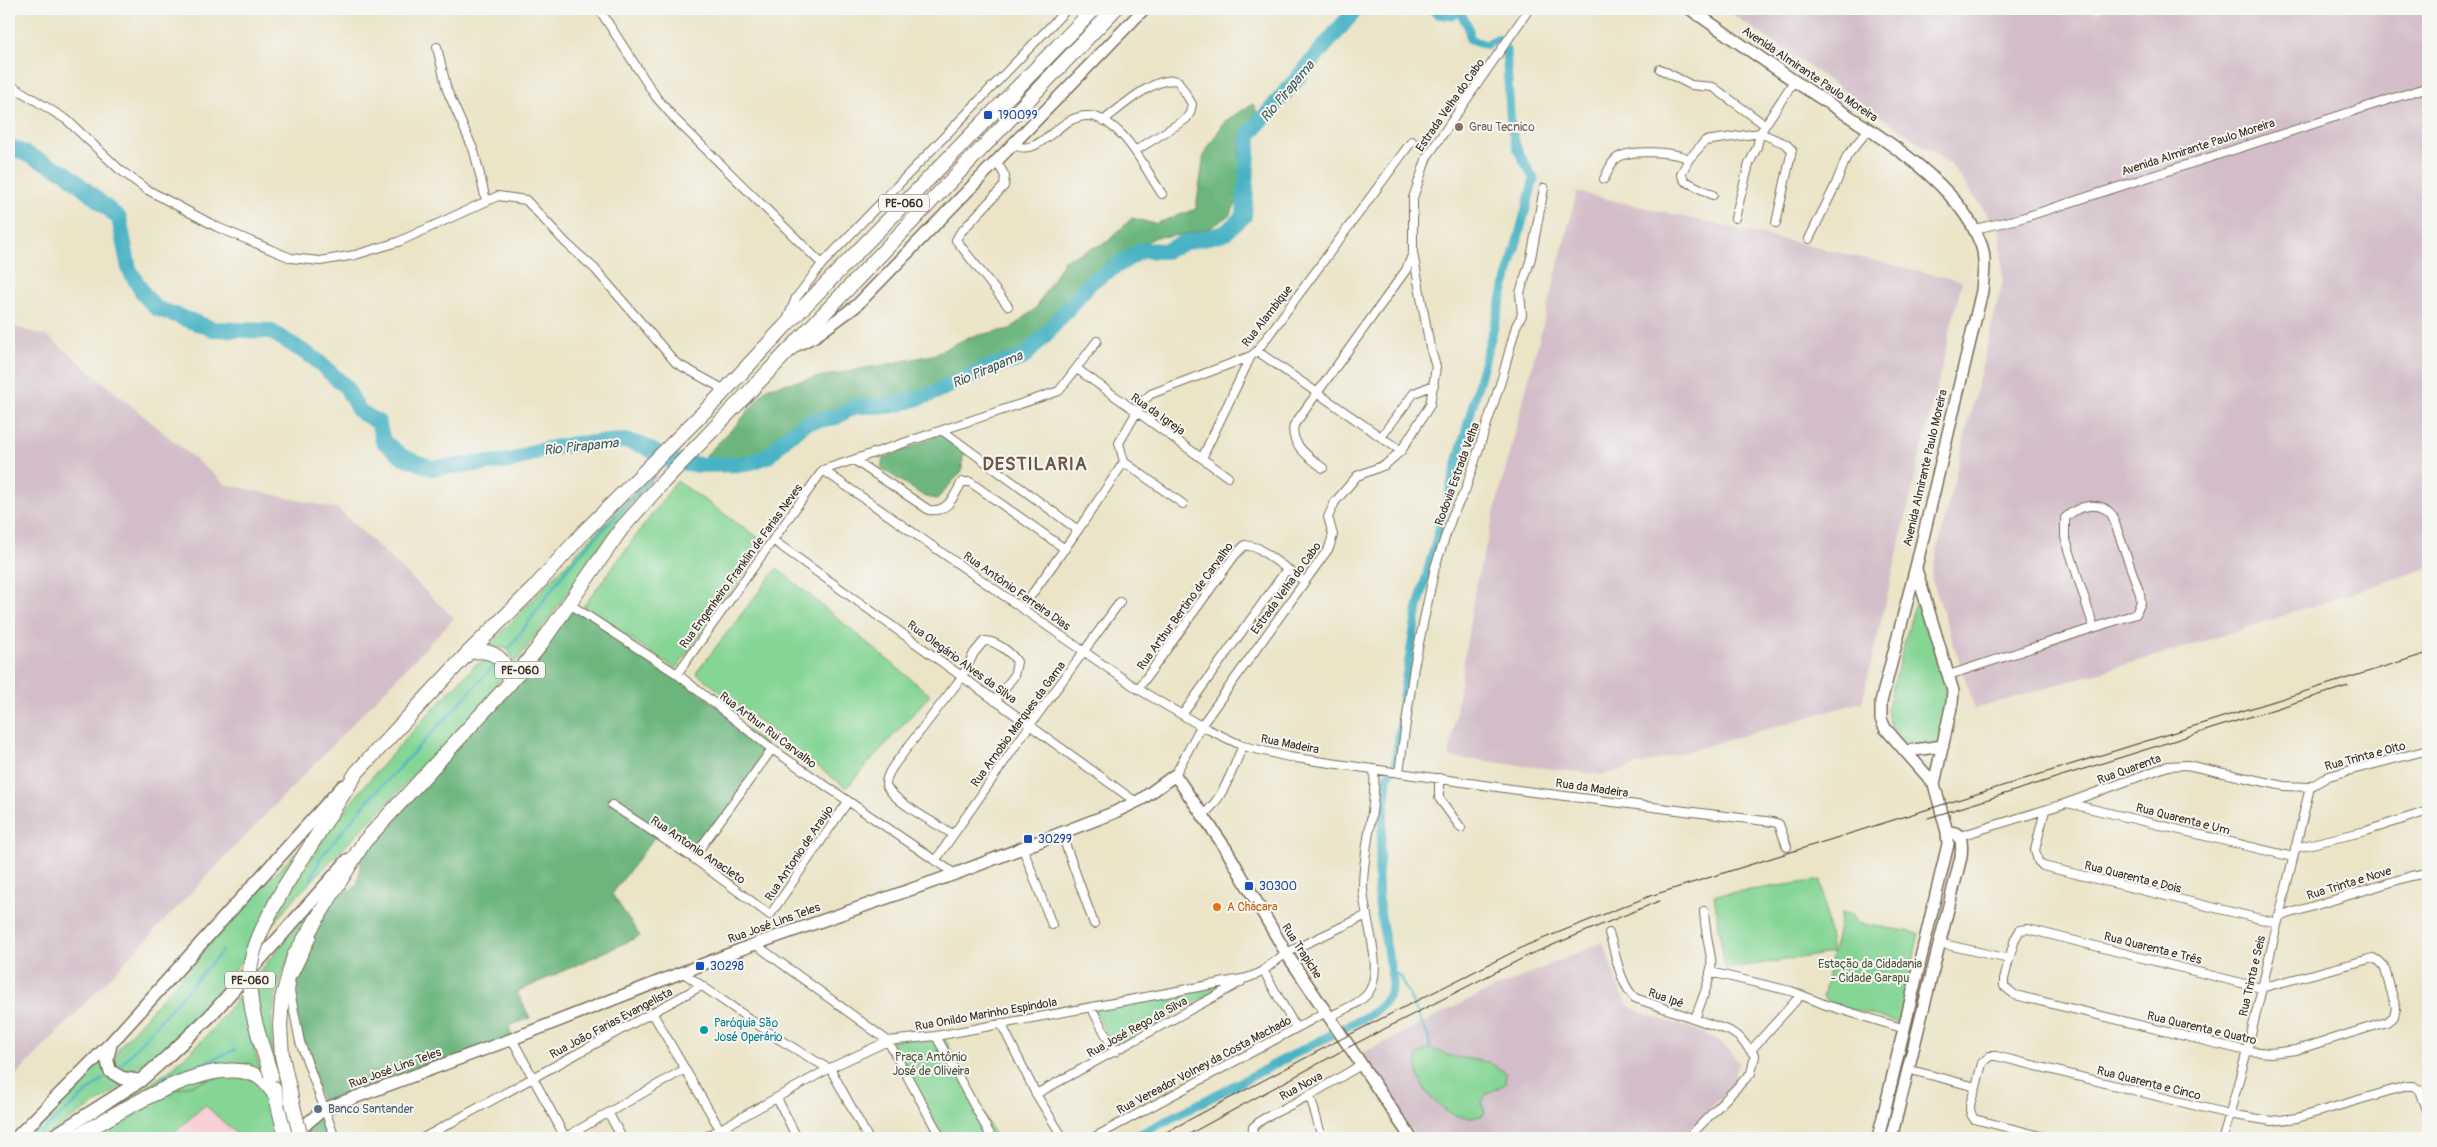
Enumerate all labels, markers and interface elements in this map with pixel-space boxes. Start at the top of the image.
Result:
street label: Avenida Almirante Paulo Moreira [1739,23,1881,126]
street label: Estrada Velha do Cabo [1413,55,1488,155]
water label: Rio Pirapama [1257,56,1319,125]
place label: 190099 [998,108,1038,123]
marker: 190099 [982,109,994,121]
street label: Avenida Almirante Paulo Moreira [2119,115,2277,179]
place label: Grau Tecnico [1469,120,1535,135]
marker: Grau Tecnico [1453,121,1465,133]
road number: PE-060 [879,194,929,212]
street label: Rua Alambique [1239,283,1296,350]
water label: Rio Pirapama [949,346,1026,392]
street label: Avenida Almirante Paulo Moreira [1900,388,1951,548]
street label: Rua da Igreja [1128,390,1188,439]
street label: Rodovia Estrada Velha [1432,420,1483,528]
water label: Rio Pirapama [543,434,621,459]
district label: DESTILARIA [982,453,1088,476]
street label: Rua Engenheiro Franklin de Farias Neves [677,481,806,651]
street label: Rua Arthur Bertino de Carvalho [1134,539,1237,673]
street label: Estrada Velha do Cabo [1248,539,1325,637]
street label: Rua Antônio Ferreira Dias [960,549,1074,634]
street label: Rua Olegário Alves da Silva [904,618,1020,707]
street label: Rua Arnobio Marques da Gama [968,658,1069,790]
road number: PE-060 [495,662,545,678]
street label: Rua Arthur Rui Carvalho [716,689,820,772]
street label: Rua Madeira [1259,731,1321,758]
street label: Rua Trinta e Oito [2323,738,2408,774]
street label: Rua Quarenta [2095,751,2164,788]
street label: Rua da Madeira [1555,776,1630,801]
street label: Rua Quarenta e Um [2134,801,2232,839]
street label: Rua Antonio de Araujo [762,802,837,904]
street label: Rua Antonio Anacleto [647,813,748,888]
place label: 30299 [1038,832,1072,847]
marker: 30299 [1022,833,1034,845]
street label: Rua Quarenta e Dois [2083,858,2184,897]
street label: Rua Trinta e Nove [2305,863,2393,903]
place label: 30300 [1259,879,1297,894]
marker: 30300 [1243,880,1255,892]
street label: Rua José Lins Teles [726,900,823,947]
place label: A Chácara [1227,900,1278,915]
marker: A Chácara [1211,901,1223,913]
street label: Rua Trapiche [1278,921,1325,982]
street label: Rua Quarenta e Três [2102,929,2204,968]
street label: Rua Trinta e Seis [2236,934,2269,1018]
park label: Estação da Cidadania - Cidade Garapu [1818,957,1922,986]
place label: 30298 [710,959,744,974]
marker: 30298 [694,960,706,972]
road number: PE-060 [225,972,275,988]
street label: Rua João Farias Evangelista [547,984,676,1062]
street label: Rua Ipê [1646,985,1686,1012]
street label: Rua José Rego da Silva [1084,993,1191,1061]
street label: Rua Onildo Marinho Espindola [914,995,1059,1034]
street label: Rua Quarenta e Quatro [2146,1009,2259,1049]
street label: Rua Vereador Volney da Costa Machado [1114,1013,1295,1118]
place label: Paróquia São José Operário [714,1016,783,1045]
marker: Paróquia São José Operário [698,1024,710,1036]
street label: Rua José Lins Teles [347,1045,444,1092]
park label: Praça Antônio José de Oliveira [892,1050,970,1079]
street label: Rua Quarenta e Cinco [2095,1063,2203,1104]
street label: Rua Nova [1277,1068,1326,1104]
place label: Banco Santander [328,1102,415,1117]
marker: Banco Santander [312,1103,324,1115]

